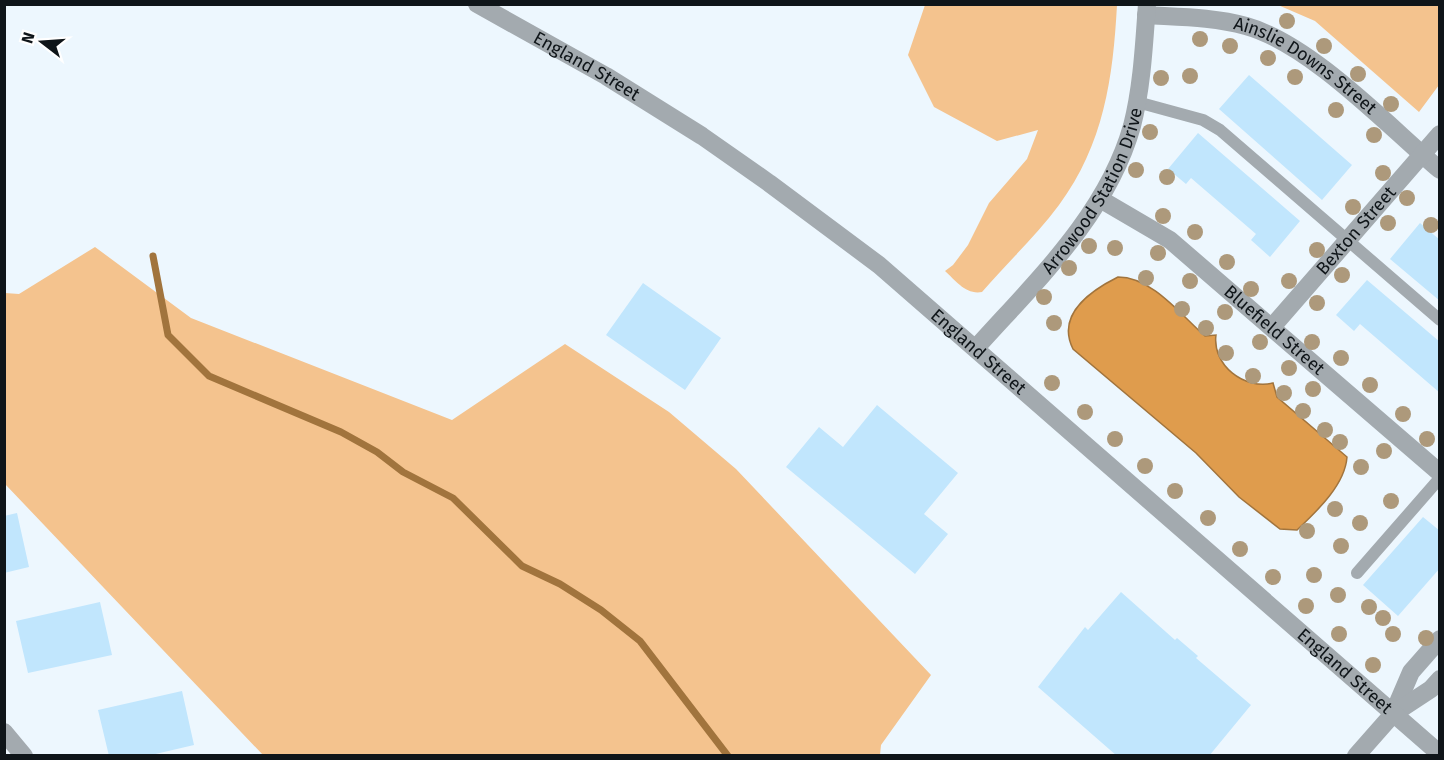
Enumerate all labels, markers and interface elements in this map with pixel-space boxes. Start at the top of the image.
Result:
north arrow [12,12,72,72]
street label: Ainslie Downs Street [1232,12,1382,119]
street label: England Street [530,27,644,106]
text: N [17,30,39,46]
street label: Arrowood Station Drive [1037,106,1147,279]
street label: Bexton Street [1312,181,1401,279]
street label: Bluefield Street [1219,280,1330,380]
street label: England Street [926,304,1031,400]
street label: England Street [1293,624,1397,719]

